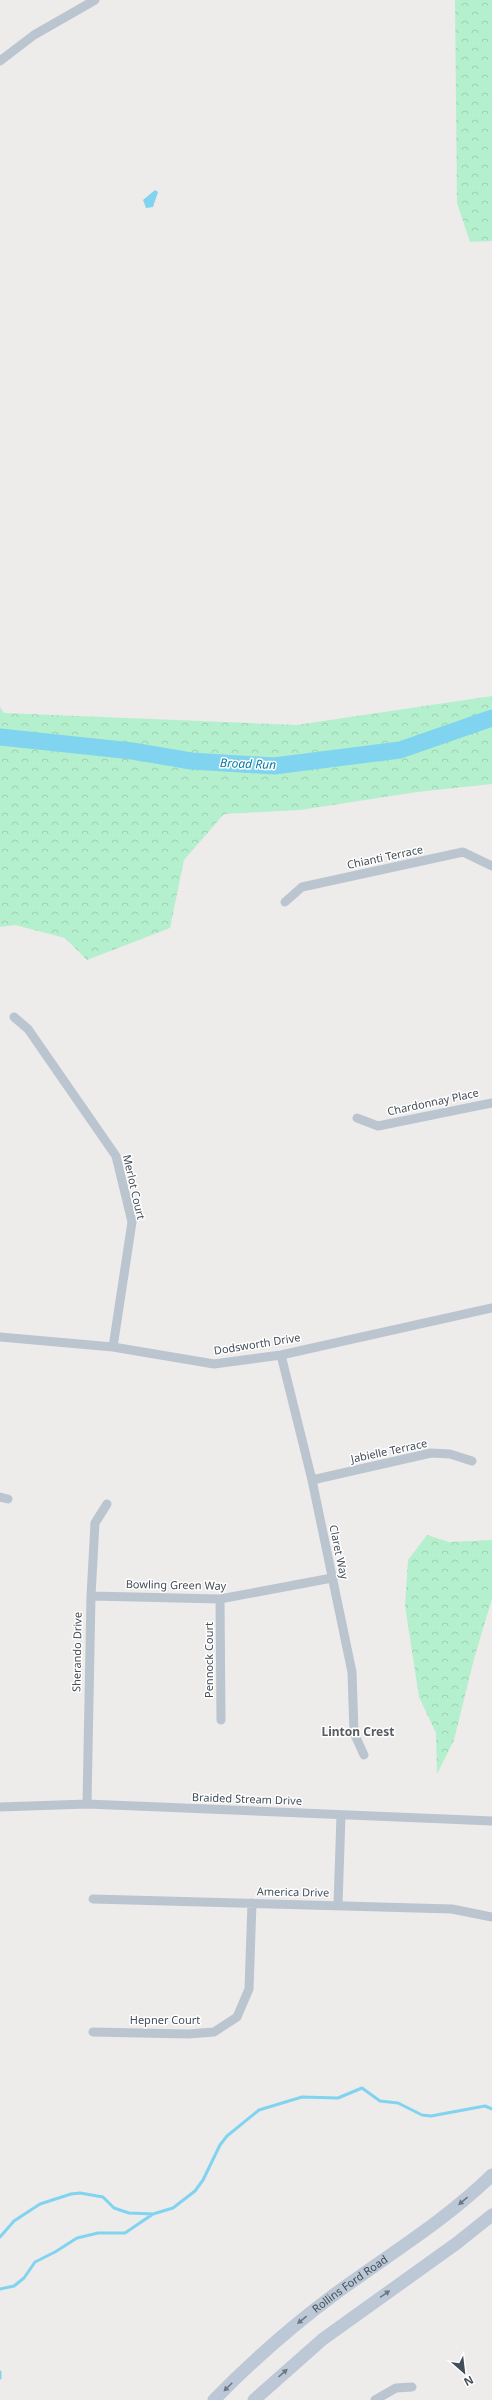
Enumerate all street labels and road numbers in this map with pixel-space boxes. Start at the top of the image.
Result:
street label: Chianti Terrace [346,841,424,872]
street label: Chardonnay Place [386,1085,480,1119]
street label: Merlot Court [120,1153,149,1221]
street label: Dodsworth Drive [213,1329,301,1358]
street label: Jabielle Terrace [348,1435,429,1466]
street label: Claret Way [326,1523,353,1581]
street label: Bowling Green Way [126,1576,227,1593]
street label: Sherando Drive [68,1612,85,1692]
street label: Pennock Court [201,1622,216,1698]
street label: Braided Stream Drive [192,1789,302,1808]
street label: America Drive [257,1883,329,1900]
street label: Hepner Court [130,2012,200,2027]
street label: Rollins Ford Road [309,2251,390,2316]

